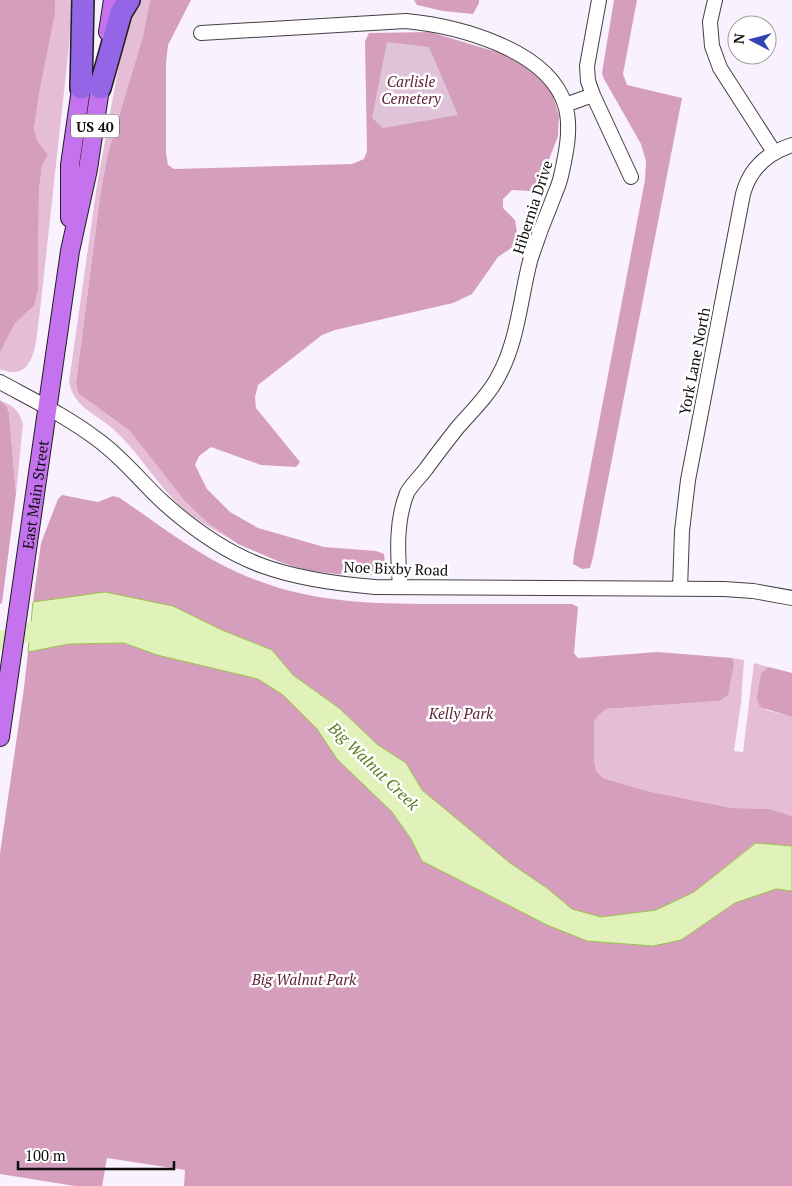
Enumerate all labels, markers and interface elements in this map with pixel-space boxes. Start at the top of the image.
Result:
north arrow [727,15,777,65]
text: N [729,32,749,45]
park label: Carlisle Cemetery [381,71,442,108]
road number: US 40 [71,114,119,138]
street label: Hibernia Drive [507,158,557,256]
street label: York Lane North [674,305,714,416]
street label: East Main Street [17,438,53,550]
street label: Noe Bixby Road [343,556,449,580]
park label: Kelly Park [428,703,494,723]
water label: Big Walnut Creek [323,716,424,815]
park label: Big Walnut Park [251,969,357,989]
scale bar [18,1138,174,1170]
text: 100 m [25,1145,66,1165]

